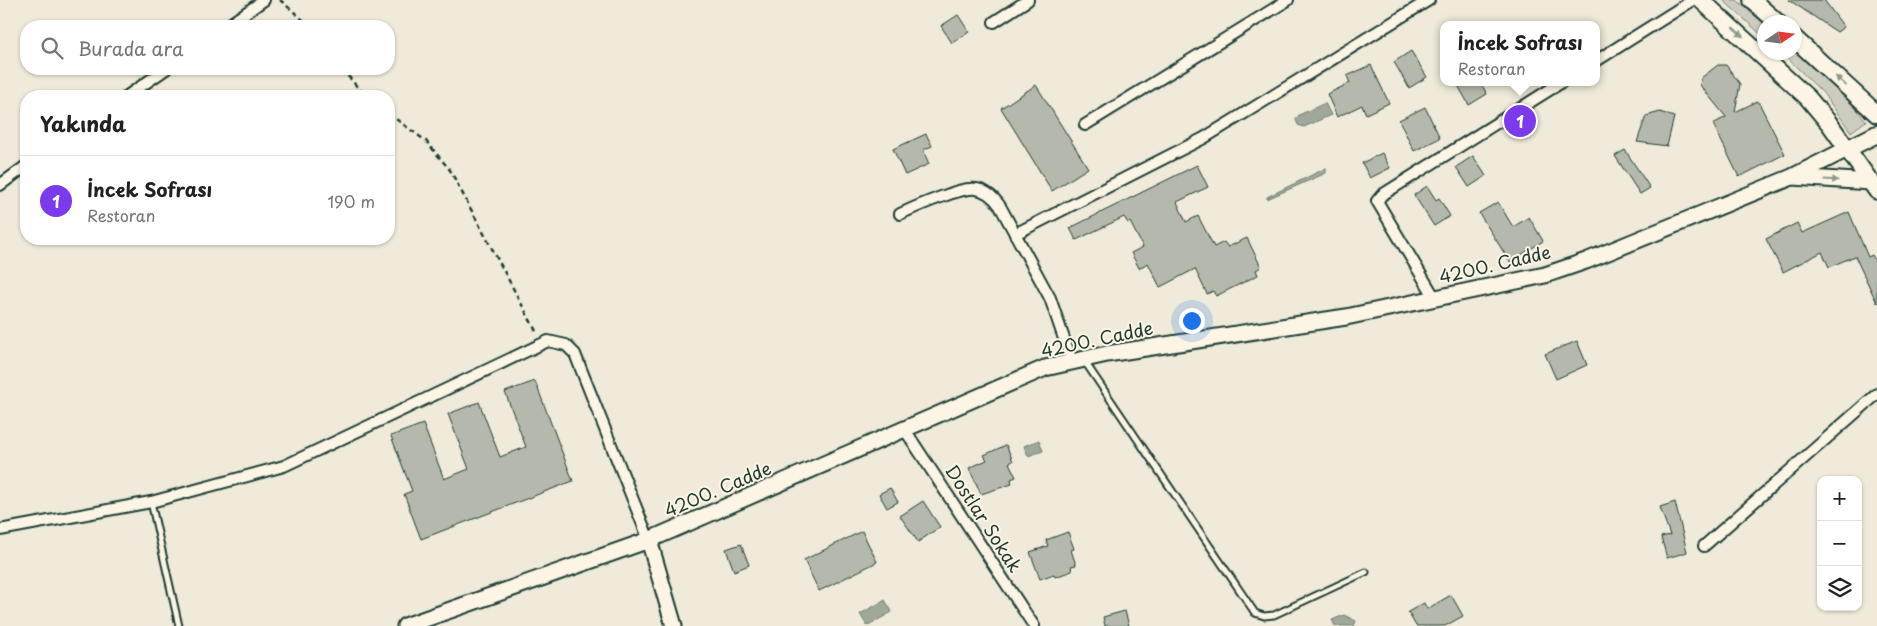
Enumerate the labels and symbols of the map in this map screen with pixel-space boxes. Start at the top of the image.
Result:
north arrow [1757,15,1802,60]
one-way arrow [1731,27,1744,38]
one-way arrow [1835,75,1848,86]
pin: 1 [1504,102,1536,140]
one-way arrow [1823,176,1839,184]
street label: 4200. Cadde [1436,238,1553,290]
your location [1179,308,1205,334]
street label: 4200. Cadde [1038,313,1155,364]
street label: 4200. Cadde [660,454,775,523]
street label: Dostlar Sokak [939,459,1029,577]

